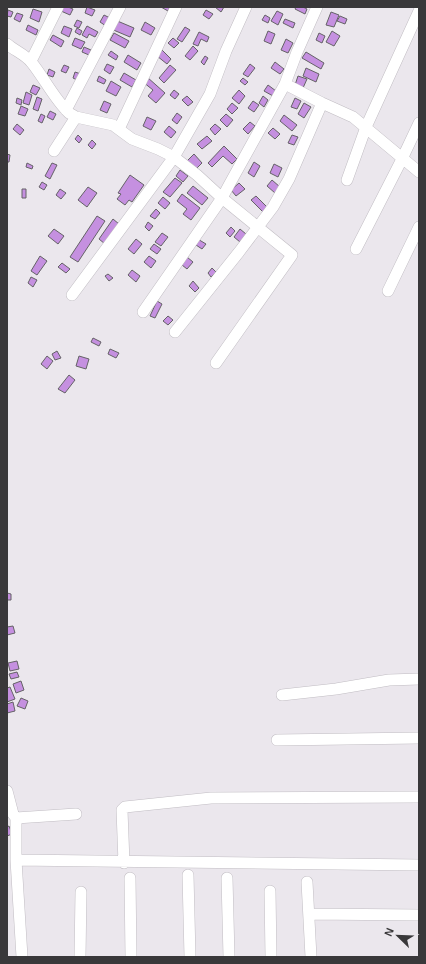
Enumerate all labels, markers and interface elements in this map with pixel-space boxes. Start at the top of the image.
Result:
north arrow [378,916,418,956]
text: N [382,926,396,938]

